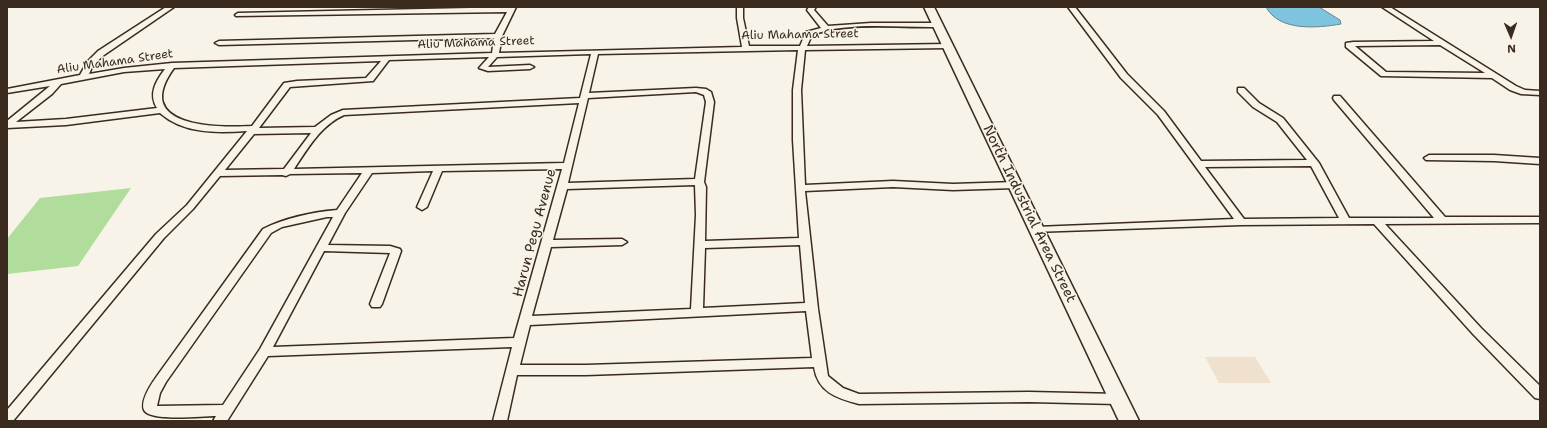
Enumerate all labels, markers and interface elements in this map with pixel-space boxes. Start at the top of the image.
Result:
north arrow [1491,16,1531,56]
street label: Aliu Mahama Street [741,27,859,43]
street label: Aliu Mahama Street [417,34,535,52]
text: N [1507,41,1516,56]
street label: Aliu Mahama Street [56,47,174,77]
street label: North Industrial Area Street [979,123,1079,305]
street label: Harun Pegu Avenue [510,167,560,299]

